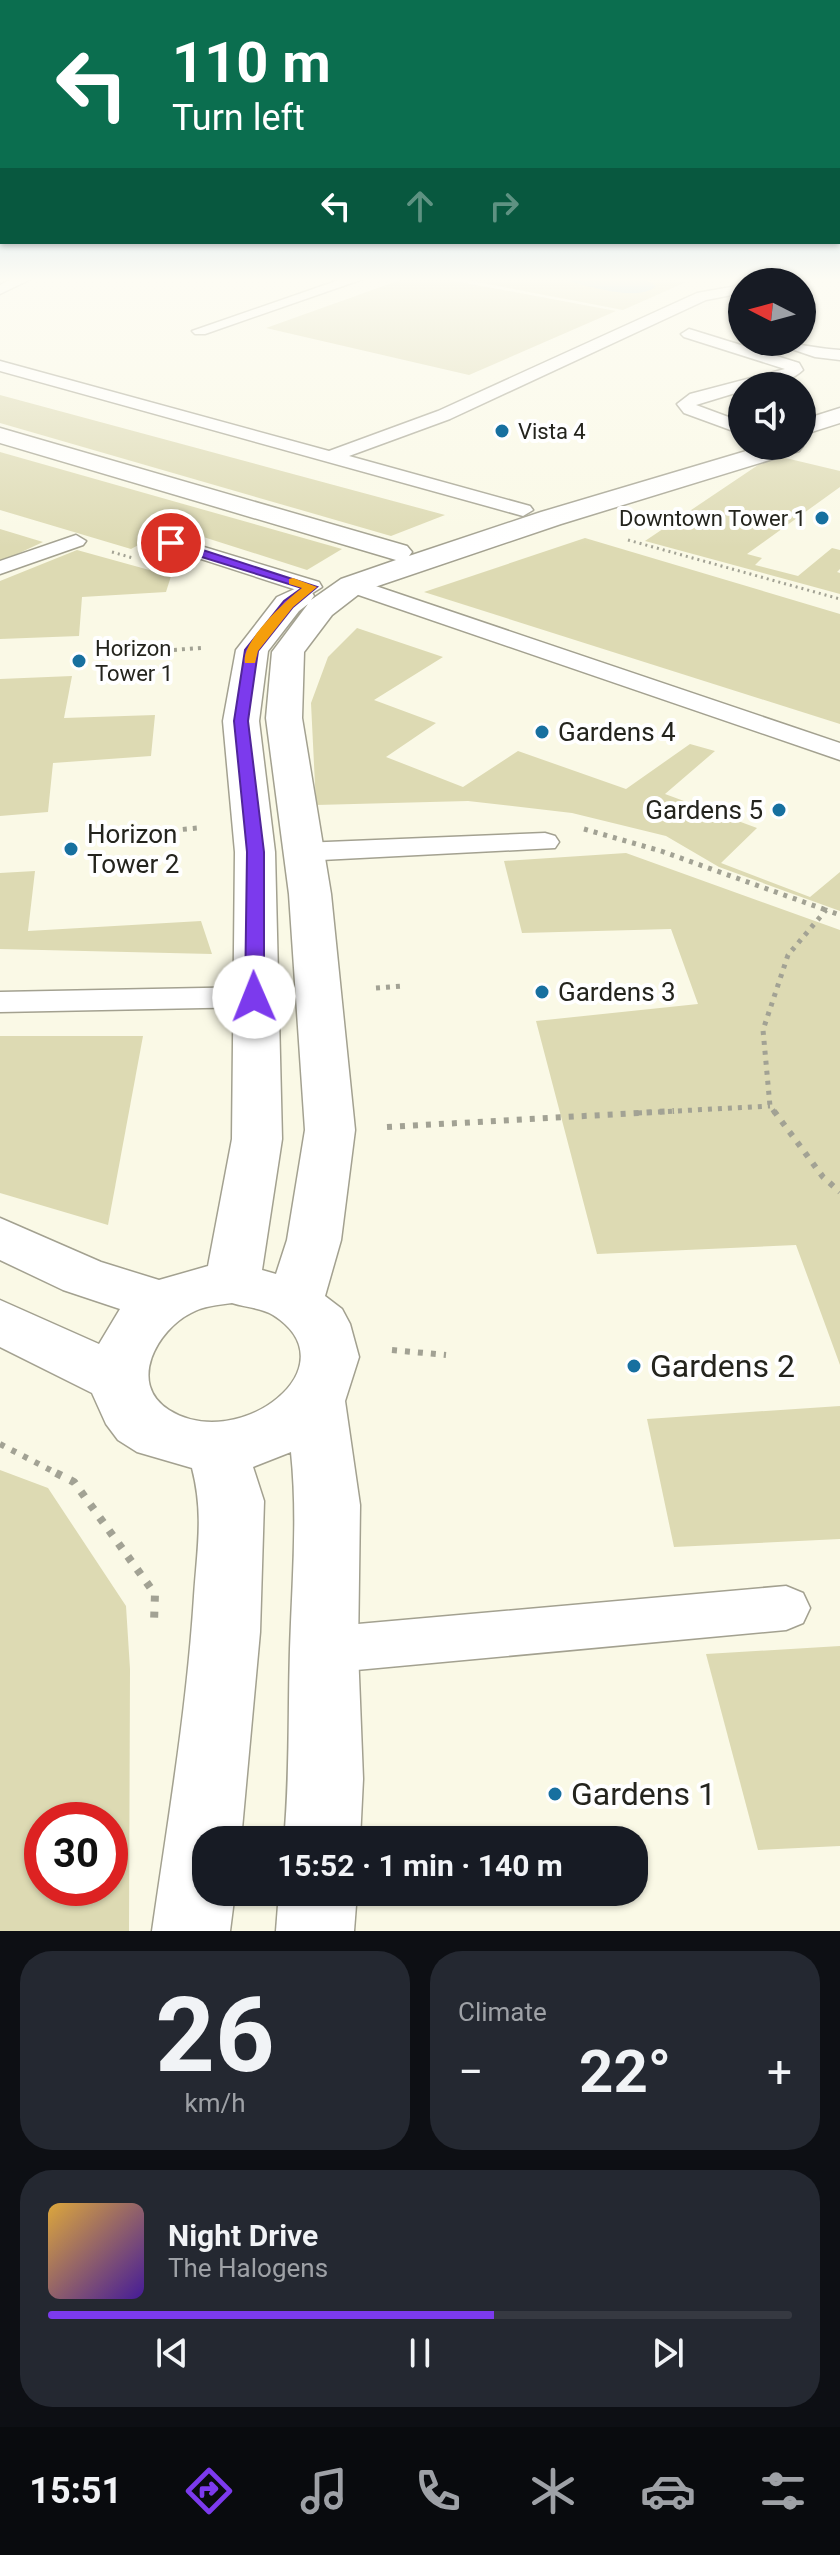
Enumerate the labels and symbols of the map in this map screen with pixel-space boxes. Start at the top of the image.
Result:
north arrow [728,268,816,356]
place label: Vista 4 [518,419,586,444]
marker: Vista 4 [493,422,511,440]
place label: Downtown Tower 1 [619,506,806,531]
pin [137,509,205,577]
marker: Downtown Tower 1 [813,509,831,527]
place label: Horizon Tower 1 [95,636,173,686]
marker: Horizon Tower 1 [70,652,88,670]
place label: Gardens 4 [558,717,676,747]
marker: Gardens 4 [533,723,551,741]
place label: Gardens 5 [645,795,763,825]
marker: Gardens 5 [770,801,788,819]
place label: Horizon Tower 2 [87,819,179,879]
marker: Horizon Tower 2 [62,840,80,858]
position arrow [212,955,296,1039]
place label: Gardens 3 [558,977,676,1007]
marker: Gardens 3 [533,983,551,1001]
place label: Gardens 2 [650,1347,795,1385]
marker: Gardens 2 [625,1357,643,1375]
place label: Gardens 1 [571,1775,716,1813]
marker: Gardens 1 [546,1785,564,1803]
speed limit sign: 30 [24,1802,128,1906]

